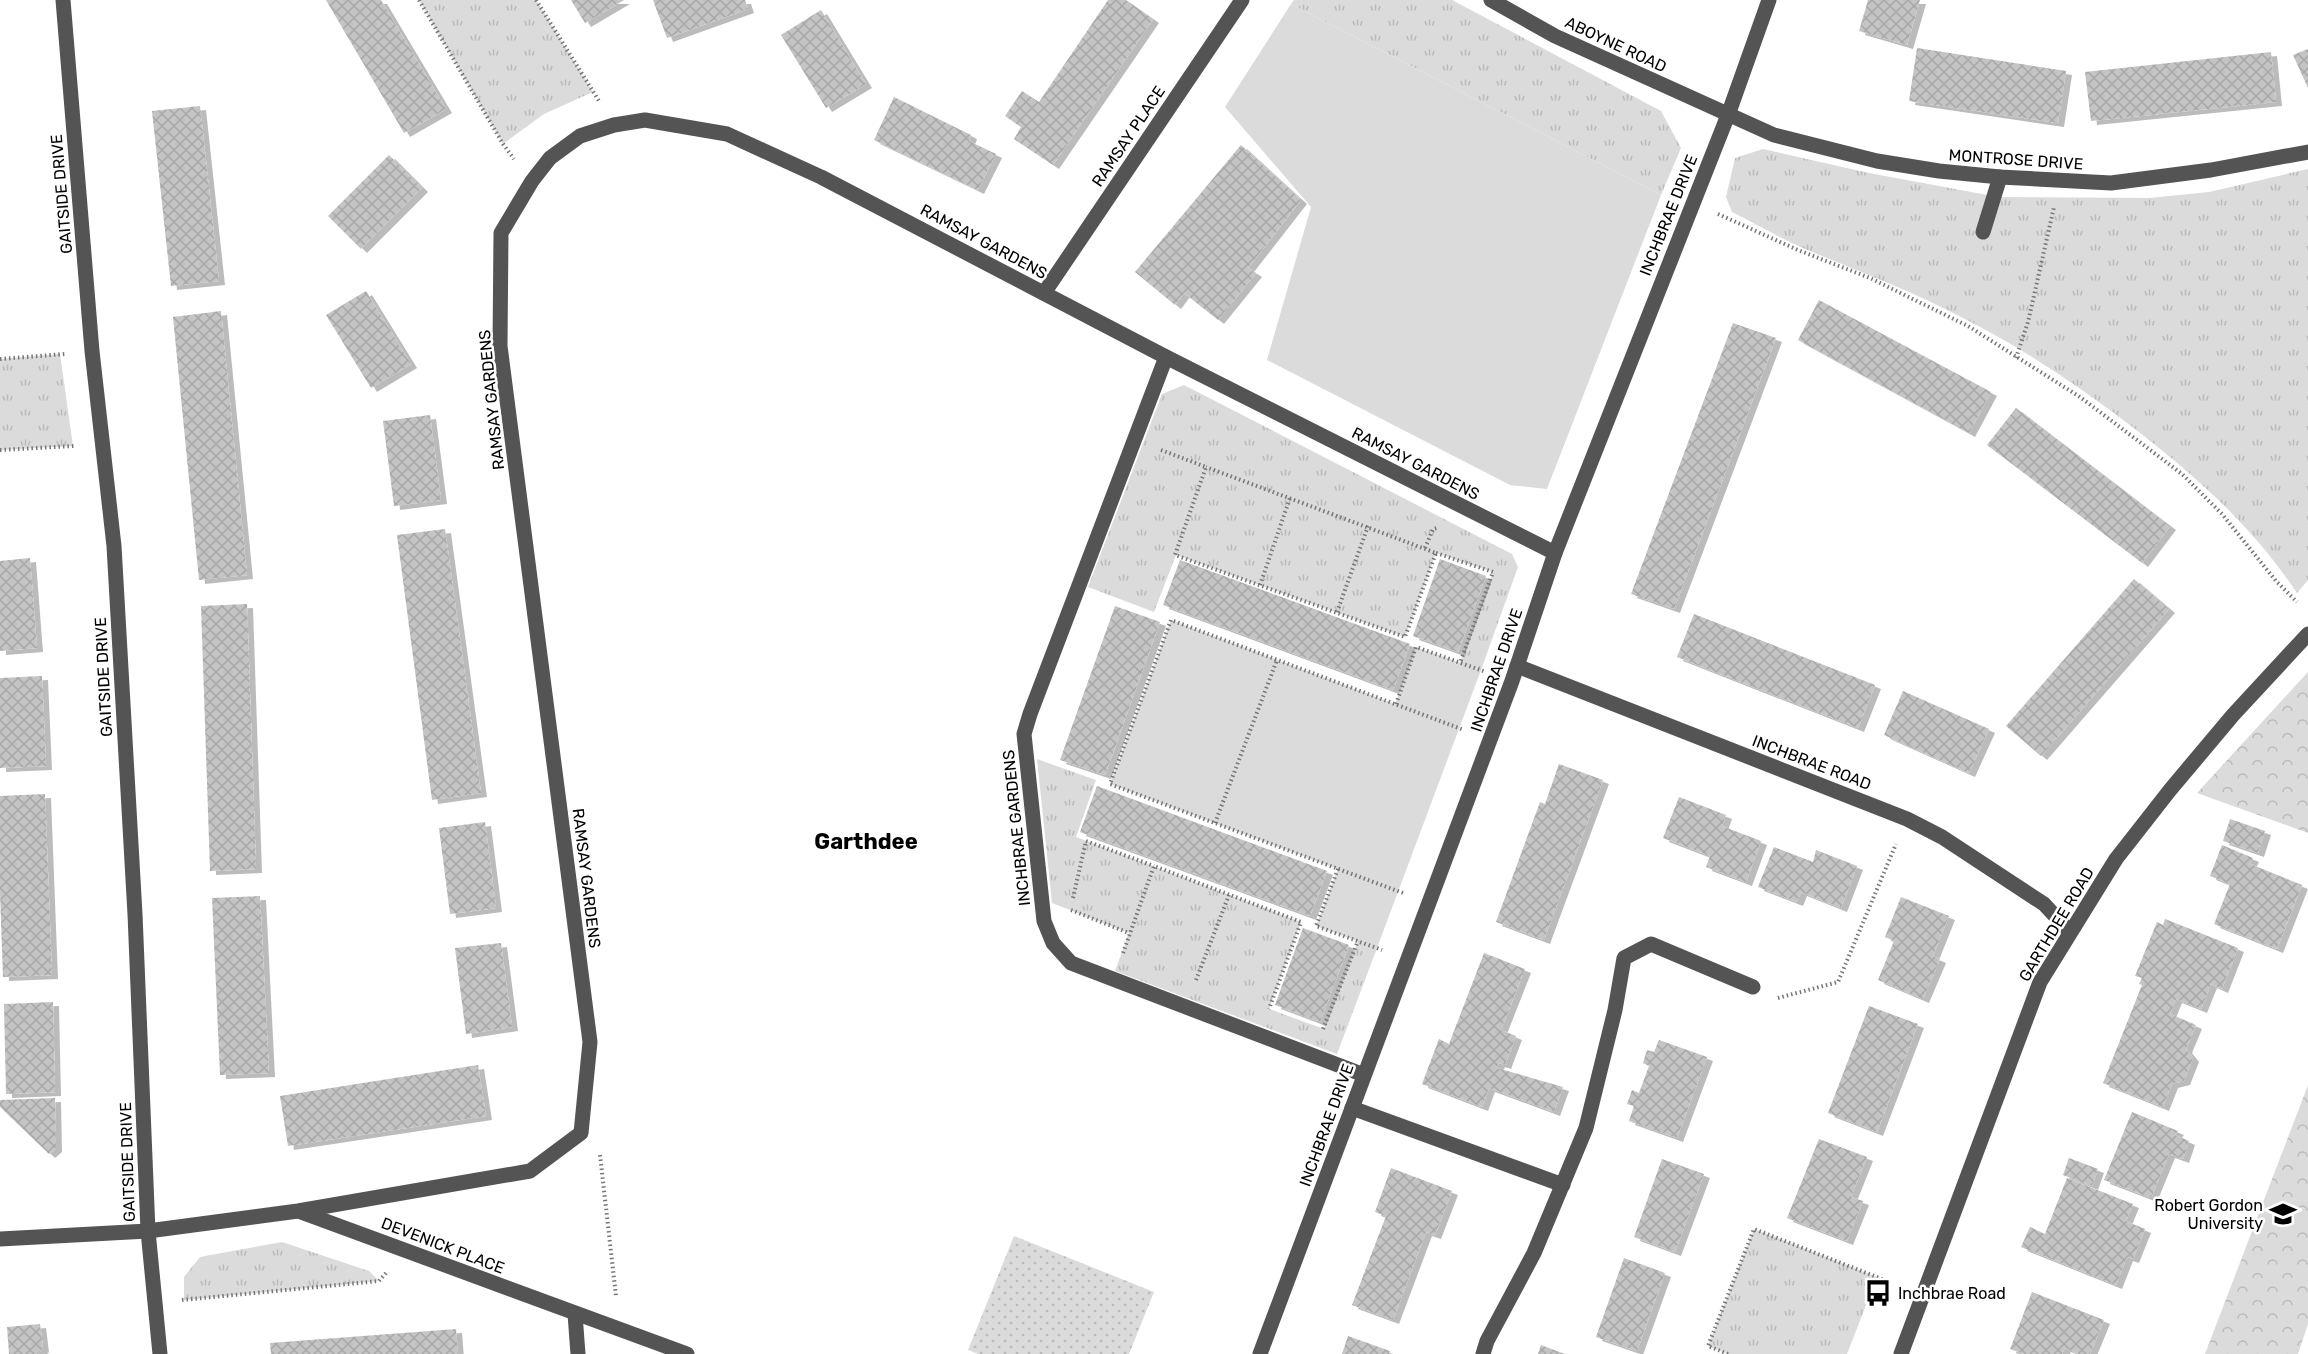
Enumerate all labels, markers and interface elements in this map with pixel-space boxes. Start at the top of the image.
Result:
street label: ABOYNE ROAD [1562,13,1670,76]
street label: RAMSAY PLACE [1088,82,1169,190]
street label: GAITSIDE DRIVE [47,133,76,255]
street label: MONTROSE DRIVE [1948,145,2084,174]
street label: INCHBRAE DRIVE [1635,152,1701,279]
street label: RAMSAY GARDENS [917,200,1050,283]
street label: RAMSAY GARDENS [475,329,508,471]
street label: RAMSAY GARDENS [1349,423,1483,504]
street label: INCHBRAE DRIVE [1466,606,1526,734]
street label: GAITSIDE DRIVE [91,617,116,737]
street label: INCHBRAE ROAD [1750,731,1874,794]
street label: INCHBRAE GARDENS [999,749,1034,907]
street label: RAMSAY GARDENS [568,807,605,949]
district label: Garthdee [814,828,918,855]
street label: GARTHDEE ROAD [2015,864,2098,985]
street label: INCHBRAE DRIVE [1295,1061,1357,1189]
street label: GAITSIDE DRIVE [116,1102,139,1222]
place label: Robert Gordon University [2154,1196,2263,1233]
school or university icon: Robert Gordon University [2268,1199,2298,1229]
street label: DEVENICK PLACE [379,1213,507,1278]
bus stop icon: Inchbrae Road [1863,1278,1893,1308]
place label: Inchbrae Road [1898,1284,2006,1303]

